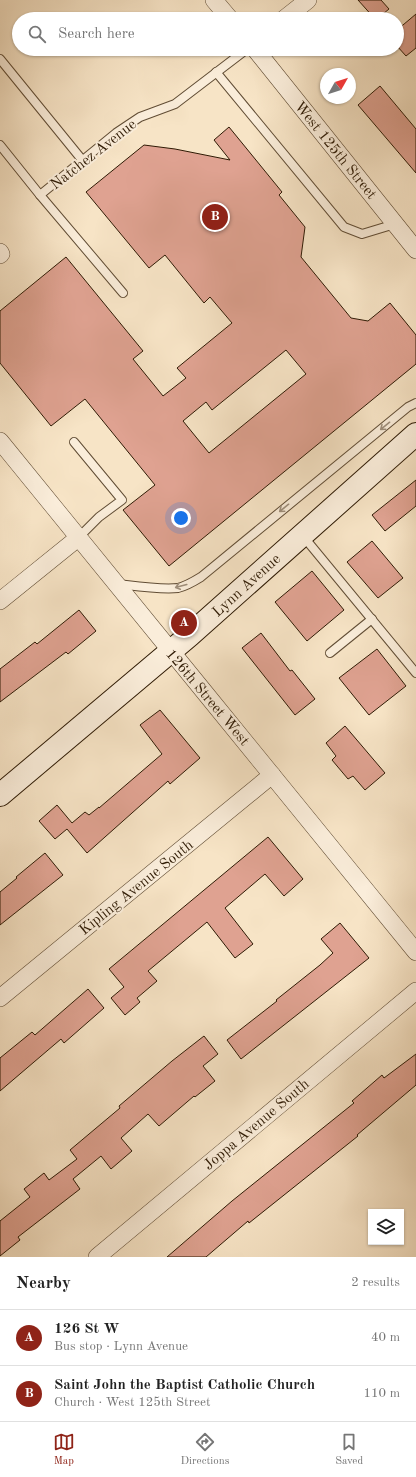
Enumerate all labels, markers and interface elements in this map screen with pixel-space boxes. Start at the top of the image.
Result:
search box [12,12,404,56]
icon: search [26,23,48,45]
text: Search here [58,27,135,42]
north arrow [320,68,356,104]
street label: West 125th Street [291,99,379,203]
street label: Natchez Avenue [48,117,140,193]
pin: B [202,202,228,232]
one-way arrow [379,421,390,430]
one-way arrow [279,504,290,513]
your location [171,508,191,528]
street label: Lynn Avenue [210,552,284,620]
one-way arrow [175,583,188,590]
pin: A [171,608,197,638]
street label: 126th Street West [162,647,251,749]
street label: Kipling Avenue South [77,838,197,939]
street label: Joppa Avenue South [201,1077,313,1174]
map controls [368,1209,404,1245]
button: layers [368,1209,404,1245]
text: Nearby [16,1275,71,1292]
text: 2 results [351,1276,400,1289]
text: 126 St W [54,1322,119,1337]
text: A [24,1331,34,1344]
text: 40 m [371,1331,400,1344]
text: Bus stop · Lynn Avenue [54,1340,188,1353]
text: Saint John the Baptist Catholic Church [54,1378,315,1393]
text: B [24,1387,34,1400]
text: 110 m [363,1387,400,1400]
text: Church · West 125th Street [54,1396,211,1409]
tab: Map [53,1431,75,1469]
tab: Directions [181,1431,229,1469]
tab: Saved [335,1431,363,1469]

